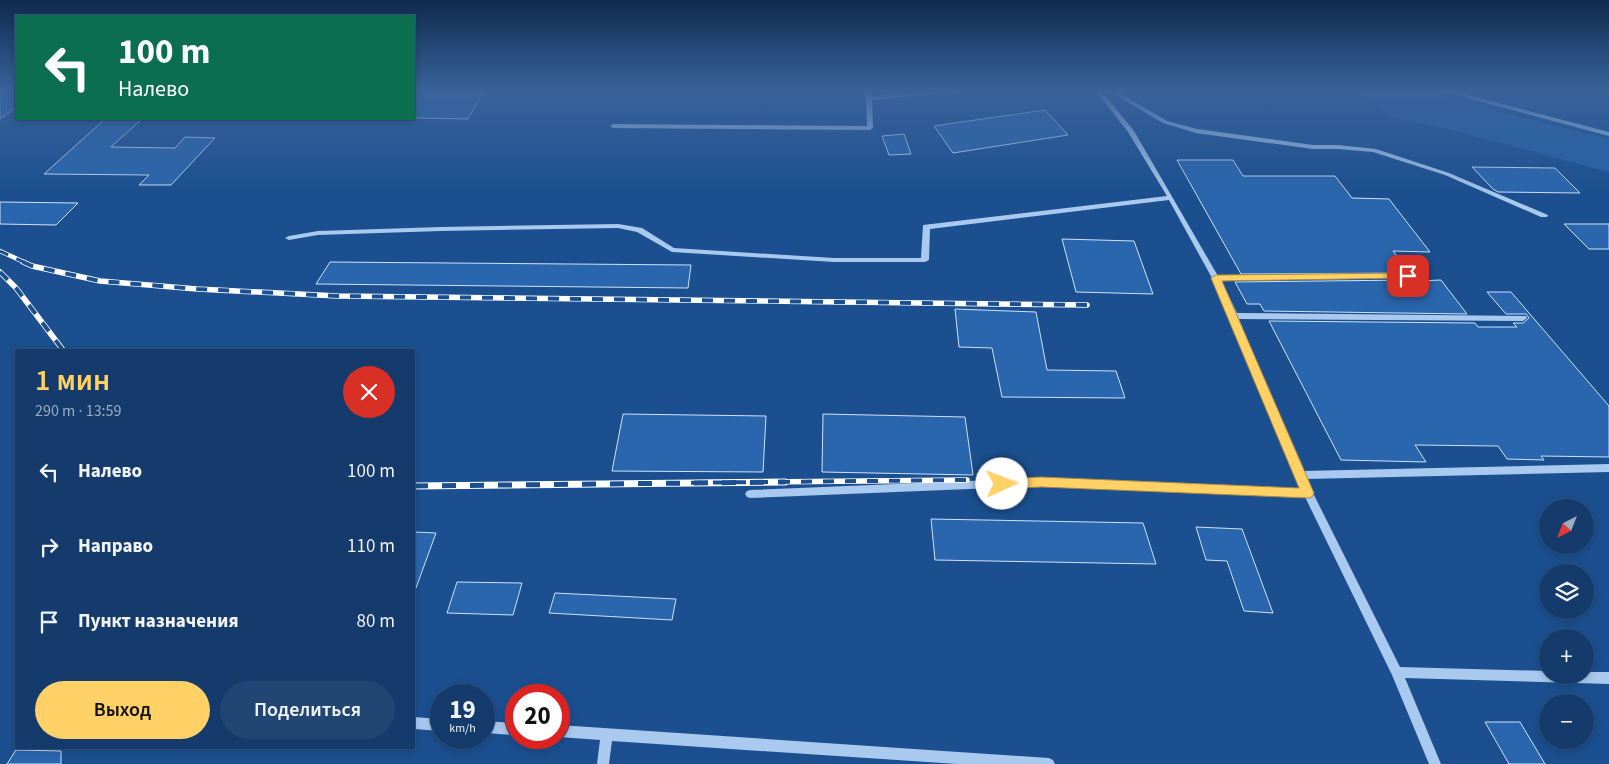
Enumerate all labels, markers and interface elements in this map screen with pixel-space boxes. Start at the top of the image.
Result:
text: 100 m [118,27,210,77]
icon: left [35,35,100,100]
text: Налево [118,73,189,105]
pin [1387,255,1429,297]
icon: arrive [1394,262,1422,290]
text: 1 мин [35,359,110,402]
button: close [343,366,395,418]
text: 290 m · 13:59 [35,400,122,422]
position arrow [975,457,1027,509]
icon: left [35,458,63,486]
text: Налево [78,458,142,485]
text: 100 m [347,458,395,485]
north arrow [1539,499,1594,554]
map controls [1539,499,1594,749]
icon: right [35,533,63,561]
text: Направо [78,533,153,560]
text: 110 m [347,533,395,560]
button: layers [1539,564,1594,619]
icon: arrive [35,608,63,636]
text: Пункт назначения [78,608,239,635]
text: 80 m [357,608,395,635]
button: + [1539,629,1594,684]
button: Выход [35,681,210,739]
button: Поделиться [220,681,395,739]
speed limit sign: 20 [505,684,570,749]
text: 19 [449,692,476,728]
button: − [1539,694,1594,749]
text: km/h [449,720,476,737]

